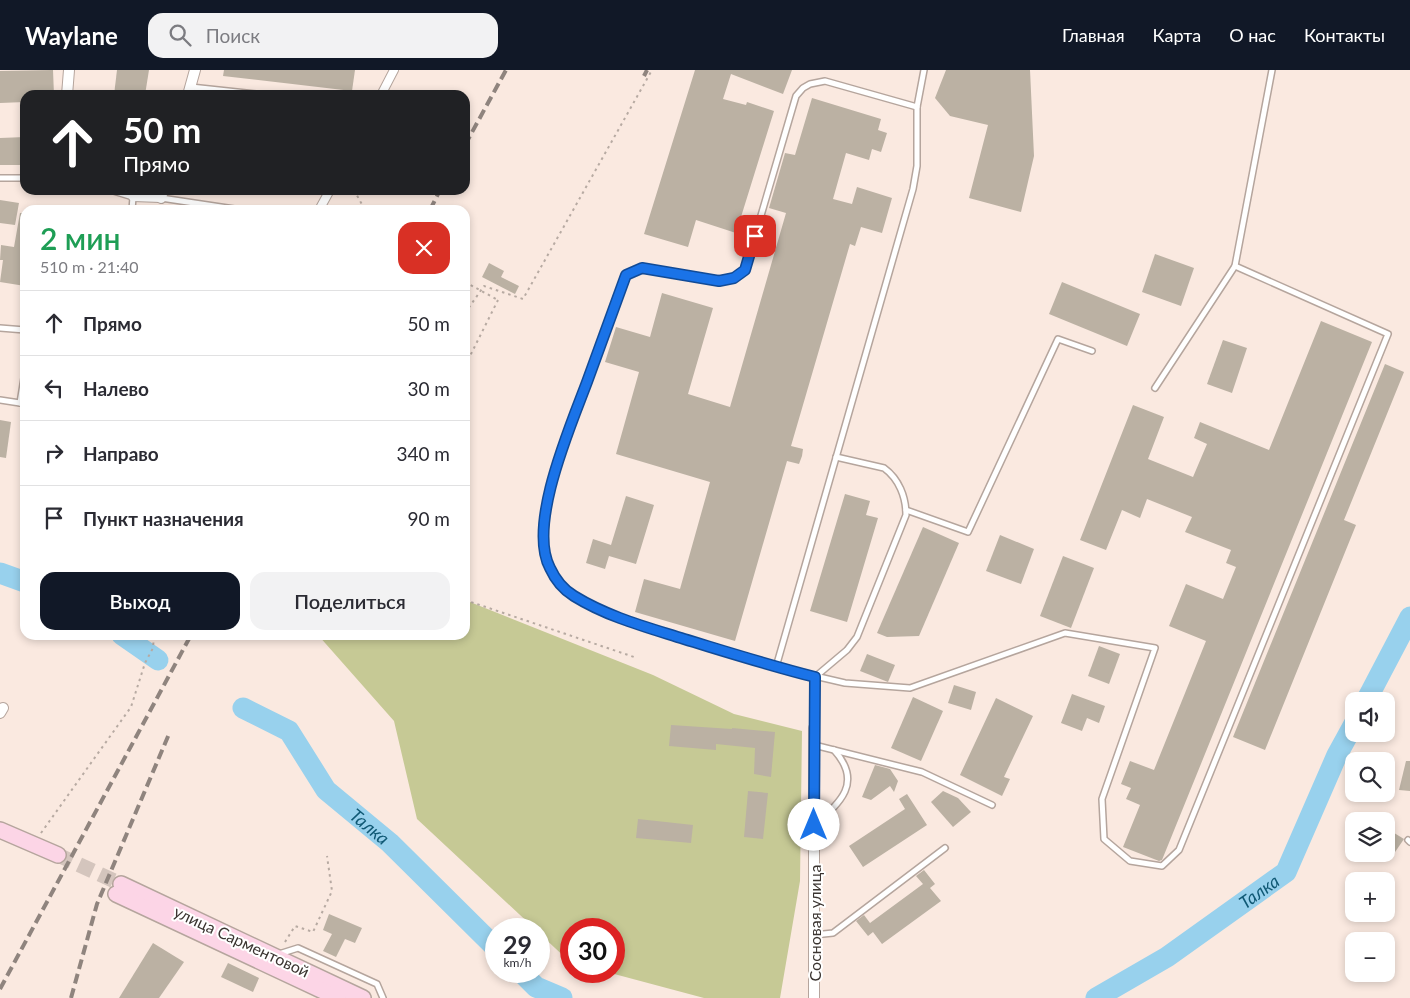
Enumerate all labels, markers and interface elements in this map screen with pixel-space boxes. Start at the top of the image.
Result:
search box [148,13,498,58]
text: Waylane [25,21,118,50]
icon: search [166,21,194,49]
text: Поиск [206,24,260,47]
text: Главная [1062,24,1125,46]
text: Карта [1153,24,1201,46]
text: О нас [1229,24,1276,46]
text: Контакты [1304,24,1385,46]
text: 50 m [123,108,201,150]
icon: ahead [40,110,105,175]
text: Прямо [123,150,190,177]
pin [734,215,776,257]
text: 2 мин [40,220,121,256]
button: close [398,222,450,274]
icon: arrive [741,222,769,250]
text: 510 m · 21:40 [40,257,139,276]
icon: ahead [40,309,68,337]
text: Прямо [83,312,142,335]
text: 50 m [407,312,450,335]
icon: left [40,374,68,402]
text: Налево [83,377,149,400]
text: 30 m [407,377,450,400]
icon: right [40,439,68,467]
text: Направо [83,442,159,465]
text: 340 m [396,442,450,465]
icon: arrive [40,504,68,532]
text: Пункт назначения [83,507,244,530]
text: 90 m [407,507,450,530]
button: Выход [40,572,240,630]
button: Поделиться [250,572,450,630]
map controls [1345,692,1395,982]
button: sound [1345,692,1395,742]
button: search [1345,752,1395,802]
position arrow [787,798,839,850]
water label: Талка [346,804,394,849]
button: layers [1345,812,1395,862]
street label: Сосновая улица [805,865,824,981]
water label: Талка [1235,869,1283,913]
button: + [1345,872,1395,922]
street label: улица Сарментовой [171,901,313,981]
speed limit sign: 30 [560,918,625,983]
text: 29 [503,929,532,959]
button: − [1345,932,1395,982]
text: km/h [503,955,532,970]

